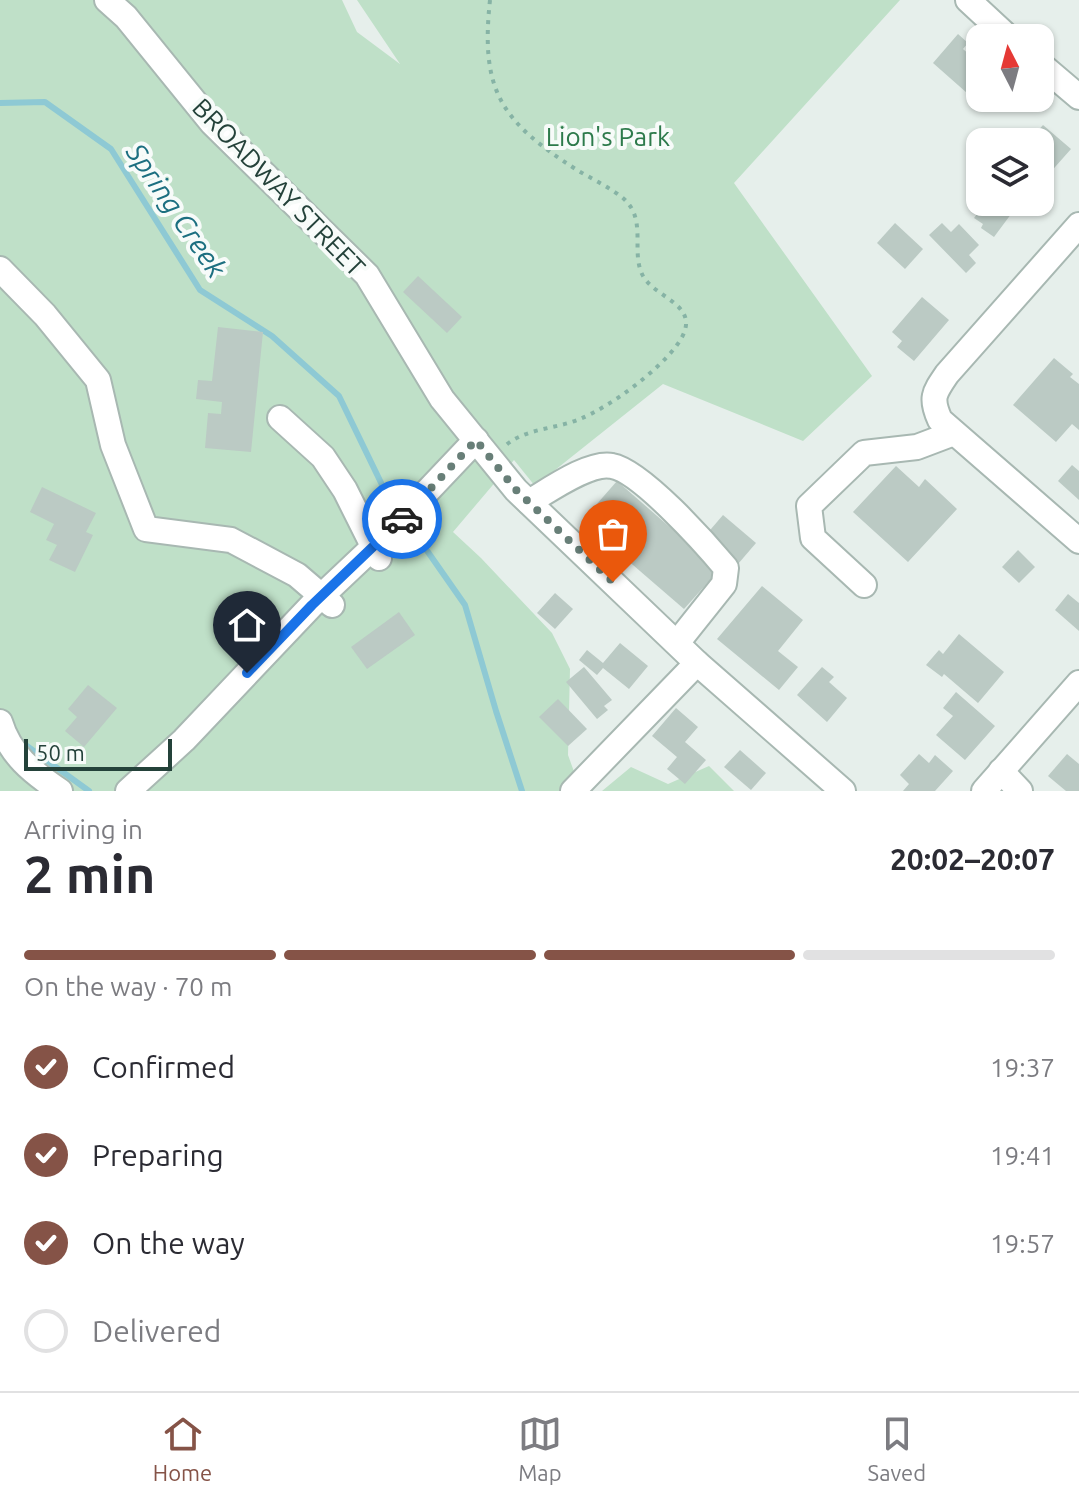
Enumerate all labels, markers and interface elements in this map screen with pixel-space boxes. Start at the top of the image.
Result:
north arrow [966,24,1054,112]
map controls [966,24,1054,216]
street label: BROADWAY STREET [187,92,371,282]
park label: Lion's Park [546,122,670,151]
button: layers [966,128,1054,216]
water label: Spring Creek [120,136,233,283]
courier [362,479,442,559]
icon: car [380,497,424,541]
pin [579,500,647,582]
icon: bag [591,512,635,556]
pin [213,591,281,673]
icon: home [225,603,269,647]
scale bar [24,735,172,771]
text: 50 m [36,740,85,765]
text: Arriving in [24,815,143,844]
text: 20:02–20:07 [890,842,1055,876]
text: 2 min [24,845,155,903]
text: On the way · 70 m [24,972,232,1001]
icon: check [24,1045,68,1089]
text: Confirmed [92,1050,235,1084]
text: 19:37 [990,1053,1055,1082]
icon: check [24,1133,68,1177]
text: Preparing [92,1138,224,1172]
text: 19:41 [990,1141,1055,1170]
icon: check [24,1221,68,1265]
text: On the way [92,1226,245,1260]
text: 19:57 [990,1229,1055,1258]
text: Delivered [92,1314,221,1348]
tab: Home [153,1412,212,1485]
tab: Map [518,1412,562,1485]
tab: Saved [868,1412,926,1485]

